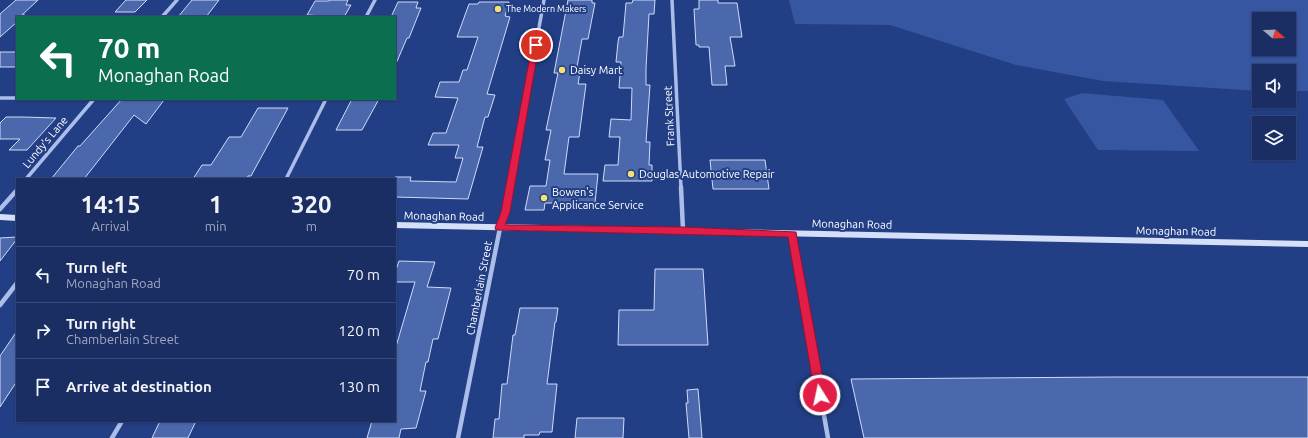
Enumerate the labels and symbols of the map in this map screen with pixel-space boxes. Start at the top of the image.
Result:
marker: The Modern Makers [493,4,503,14]
place label: The Modern Makers [506,4,586,14]
north arrow [1252,12,1296,56]
pin [519,28,553,62]
place label: Daisy Mart [570,64,623,76]
marker: Daisy Mart [557,65,567,75]
street label: Frank Street [661,85,677,147]
street label: Lundy's Lane [20,114,70,170]
place label: Douglas Automotive Repair [639,168,775,180]
marker: Douglas Automotive Repair [626,169,636,179]
place label: Bowen's Applicance Service [552,186,644,211]
marker: Bowen's Applicance Service [539,193,549,203]
street label: Monaghan Road [404,209,484,223]
street label: Monaghan Road [812,217,892,231]
street label: Monaghan Road [1136,224,1216,238]
street label: Chamberlain Street [464,239,494,336]
position arrow [799,374,841,416]

